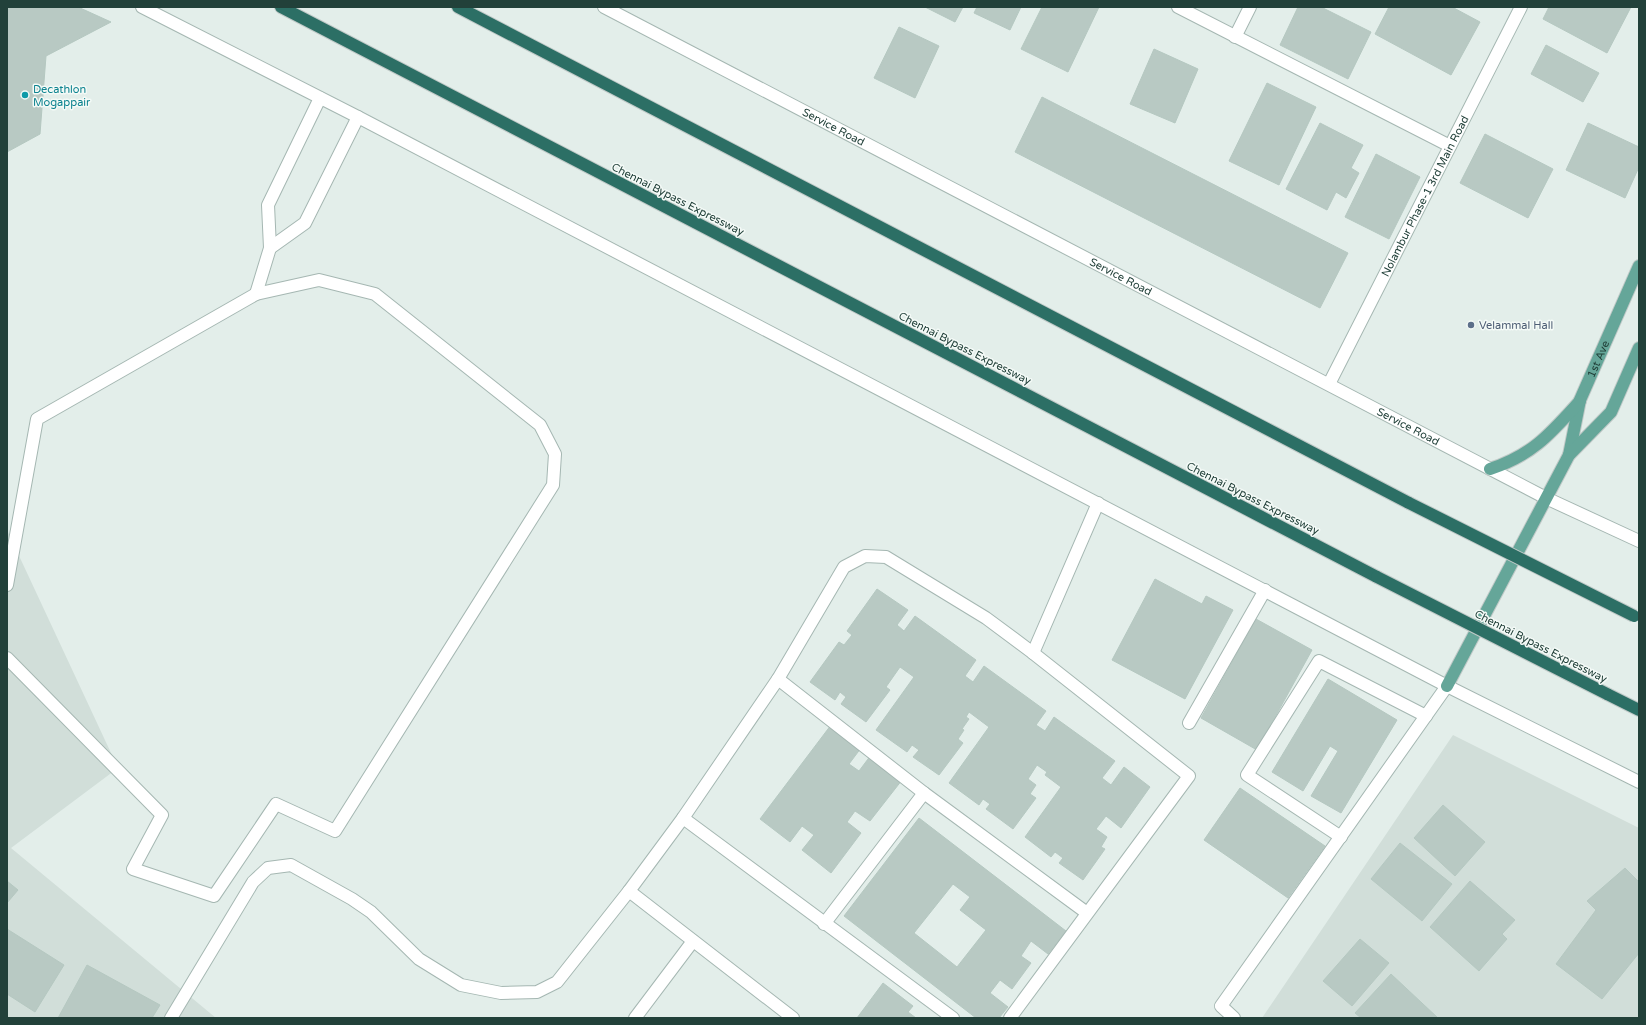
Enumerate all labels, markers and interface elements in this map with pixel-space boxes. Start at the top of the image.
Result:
place label: Decathlon Mogappair [33,83,91,109]
marker: Decathlon Mogappair [20,90,30,100]
street label: Service Road [800,106,867,149]
street label: Nolambur Phase-1 3rd Main Road [1379,114,1472,279]
street label: Chennai Bypass Expressway [609,160,746,239]
street label: Service Road [1087,255,1154,299]
street label: Chennai Bypass Expressway [896,309,1033,388]
place label: Velammal Hall [1479,319,1553,332]
marker: Velammal Hall [1466,320,1476,330]
street label: 1st Ave [1585,339,1612,380]
street label: Service Road [1375,405,1441,448]
street label: Chennai Bypass Expressway [1184,459,1321,538]
street label: Chennai Bypass Expressway [1472,607,1609,686]

